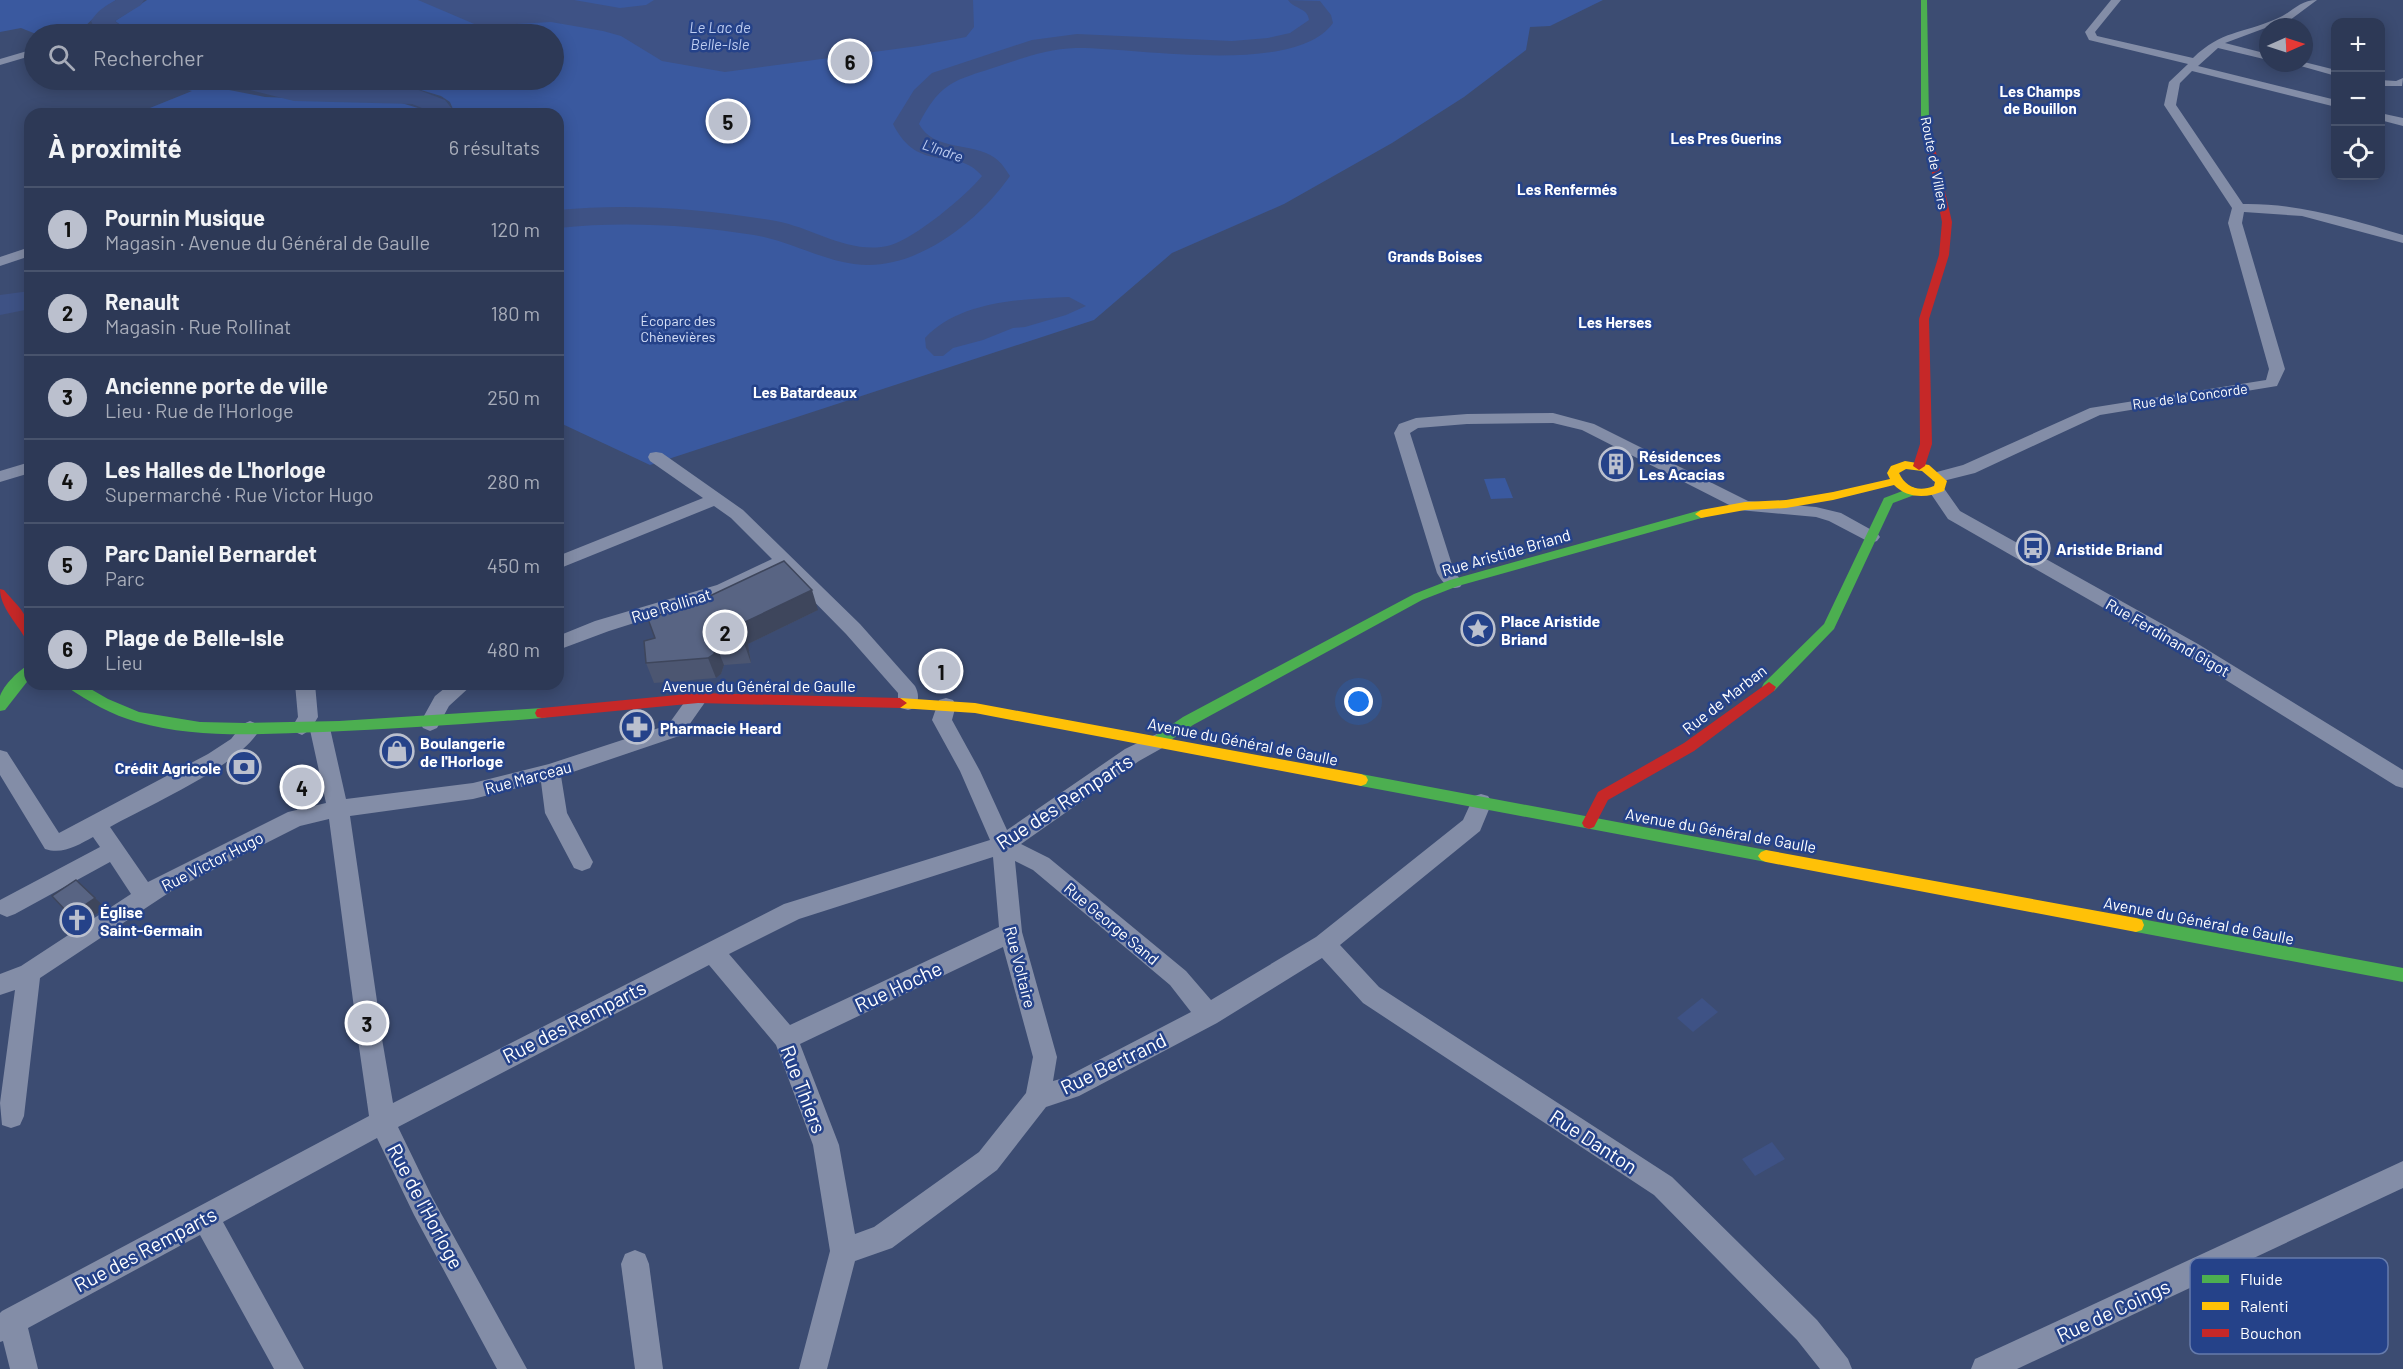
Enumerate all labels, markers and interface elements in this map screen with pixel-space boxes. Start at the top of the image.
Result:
water label: Le Lac de Belle-Isle [689,18,751,53]
north arrow [2259,18,2313,72]
map controls [2331,18,2385,180]
button: + [2331,18,2385,72]
search box [24,24,564,90]
pin: 6 [830,38,870,84]
icon: search [45,41,78,74]
text: Rechercher [93,44,204,70]
button: − [2331,72,2385,126]
district label: Les Champs de Bouillon [1999,82,2081,117]
pin: 5 [708,98,748,144]
street label: Route de Villers [1918,115,1952,211]
button: locate [2331,126,2385,180]
district label: Les Pres Guerins [1670,129,1782,147]
text: À proximité [48,132,182,163]
text: 6 résultats [449,135,540,159]
water label: L'Indre [920,135,966,165]
district label: Les Renfermés [1517,180,1617,198]
text: Pournin Musique [105,204,265,230]
text: 1 [64,217,71,241]
text: 120 m [490,217,540,241]
text: Magasin · Avenue du Général de Gaulle [105,230,430,254]
district label: Grands Boises [1388,247,1483,265]
text: Renault [105,288,180,314]
text: 2 [62,301,73,325]
text: 180 m [491,301,540,325]
park label: Écoparc des Chènevières [640,312,716,345]
district label: Les Herses [1578,313,1652,331]
text: Magasin · Rue Rollinat [105,314,291,338]
text: Ancienne porte de ville [105,372,328,398]
street label: Rue de la Concorde [2131,380,2249,412]
district label: Les Batardeaux [753,383,857,401]
text: 3 [62,385,73,409]
text: 250 m [487,385,540,409]
text: Lieu · Rue de l'Horloge [105,398,294,422]
building icon: Résidences Les Acacias [1598,446,1634,482]
place label: Résidences Les Acacias [1639,446,1725,483]
text: Les Halles de L'horloge [105,456,326,482]
text: 4 [61,469,74,493]
text: 280 m [487,469,540,493]
text: Supermarché · Rue Victor Hugo [105,482,374,506]
street label: Rue Aristide Briand [1439,525,1573,579]
bus stop icon: Aristide Briand [2015,530,2051,566]
place label: Aristide Briand [2056,539,2162,558]
text: Parc Daniel Bernardet [105,540,317,566]
text: 5 [62,553,73,577]
text: 450 m [487,553,540,577]
text: Parc [105,566,145,590]
street label: Rue Rollinat [629,584,713,626]
street label: Rue Ferdinand Gigot [2103,594,2233,680]
pin: 2 [706,610,744,654]
place icon: Place Aristide Briand [1460,611,1496,647]
place label: Place Aristide Briand [1501,611,1601,648]
text: Plage de Belle-Isle [105,624,284,650]
text: 6 [62,637,73,661]
text: 480 m [487,637,540,661]
pin: 1 [922,648,960,694]
text: Lieu [105,650,143,674]
street label: Rue de Marban [1678,660,1770,738]
street label: Avenue du Général de Gaulle [662,676,856,695]
your location [1344,687,1373,716]
pharmacy icon: Pharmacie Heard [619,709,655,745]
street label: Avenue du Général de Gaulle [1146,713,1340,769]
place label: Pharmacie Heard [660,718,781,737]
shop icon: Boulangerie de l'Horloge [379,733,415,769]
place label: Boulangerie de l'Horloge [420,733,505,770]
street label: Rue des Remparts [991,748,1137,854]
bank icon: Crédit Agricole [226,749,262,785]
street label: Rue Marceau [483,756,573,798]
place label: Crédit Agricole [115,758,221,777]
pin: 4 [282,764,322,810]
street label: Avenue du Général de Gaulle [1624,804,1818,856]
street label: Rue Victor Hugo [158,827,266,895]
street label: Rue George Sand [1061,878,1163,968]
street label: Avenue du Général de Gaulle [2102,892,2296,948]
church icon: Église Saint-Germain [59,902,95,938]
place label: Église Saint-Germain [100,902,203,939]
street label: Rue Voltaire [1002,924,1040,1010]
street label: Rue Hoche [851,955,945,1017]
street label: Rue des Remparts [498,974,650,1068]
pin: 3 [348,1000,386,1046]
street label: Rue Bertrand [1056,1027,1170,1099]
street label: Rue Thiers [776,1042,832,1136]
street label: Rue Danton [1546,1104,1642,1178]
street label: Rue de l'Horloge [383,1139,469,1273]
street label: Rue des Remparts [70,1201,220,1297]
legend [2190,1258,2388,1354]
text: Fluide [2240,1269,2283,1288]
street label: Rue de Coings [2053,1273,2173,1347]
text: Ralenti [2240,1296,2289,1315]
text: Bouchon [2240,1323,2302,1342]

